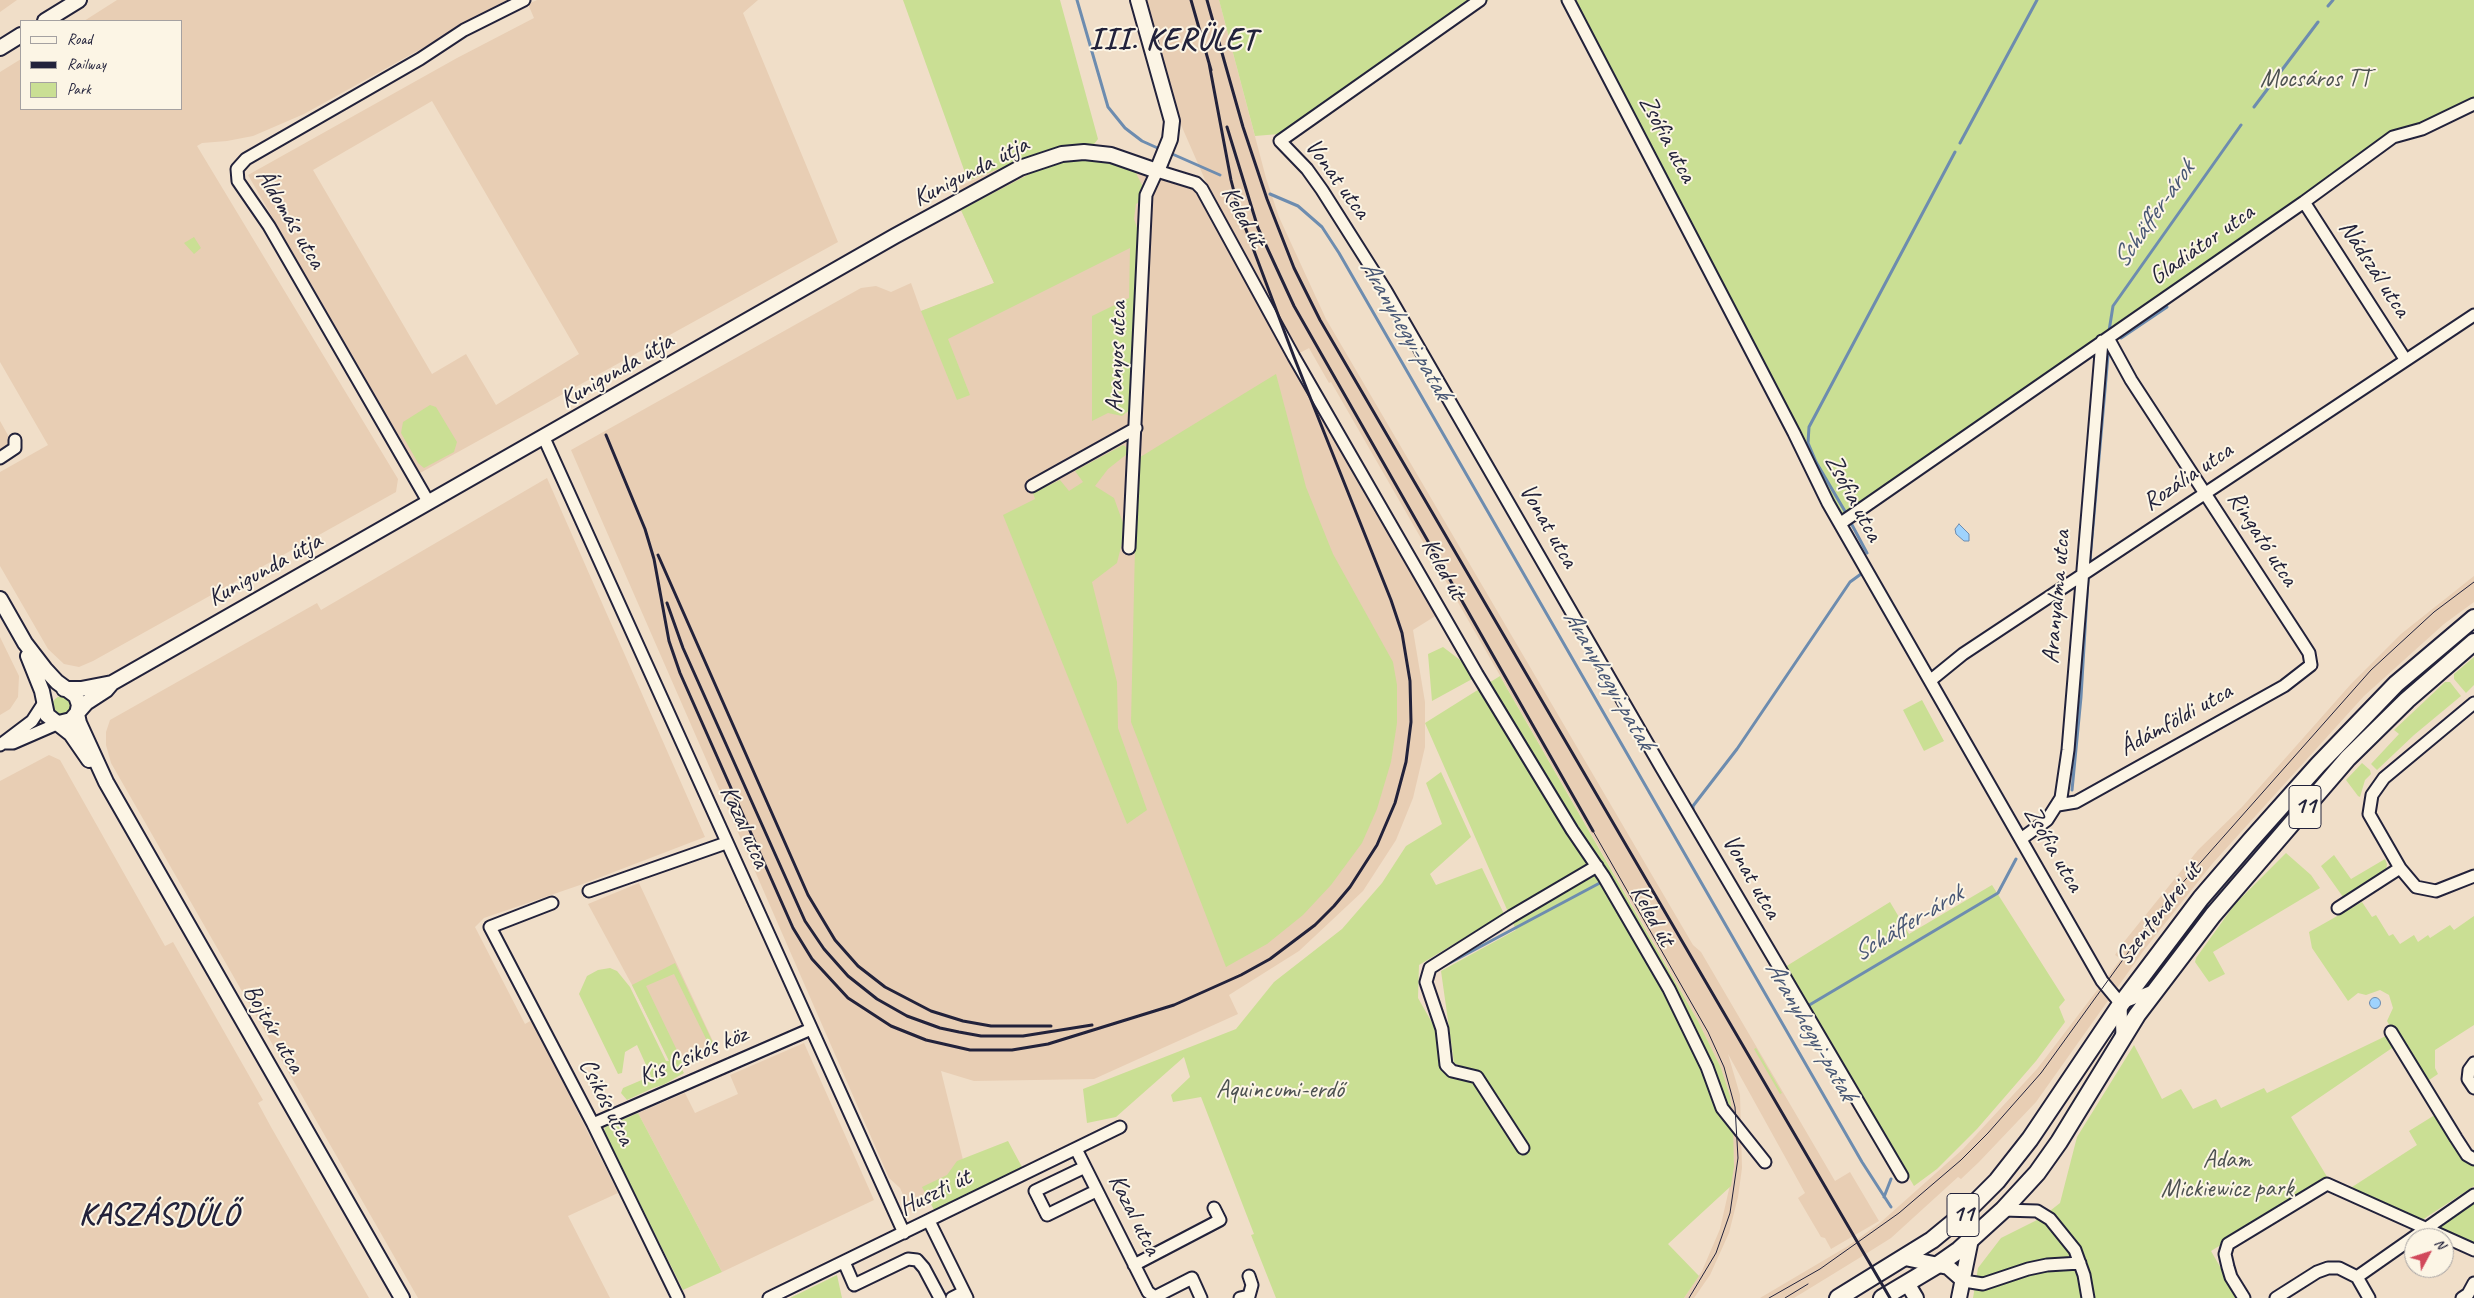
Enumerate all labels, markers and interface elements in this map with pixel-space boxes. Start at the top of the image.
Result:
legend [20,20,182,110]
district label: III. KERÜLET [1089,23,1257,59]
text: Road [67,30,92,49]
text: Railway [67,55,106,74]
park label: Mocsáros TT [2260,64,2370,94]
text: Park [67,80,91,99]
street label: Zsófia utca [1632,90,1702,188]
street label: Kunigunda útja [908,130,1034,214]
street label: Vonat utca [1298,133,1376,225]
water label: Schäffer-árok [2106,156,2202,274]
street label: Áldomás utca [248,164,332,274]
street label: Keled út [1214,181,1272,253]
street label: Gladiátor utca [2144,198,2260,292]
street label: Nádszál utca [2332,215,2416,323]
water label: Aranyhegyi-patak [1353,255,1457,405]
street label: Aranyos utca [1100,301,1134,413]
street label: Kunigunda útja [555,327,679,415]
street label: Rozália utca [2137,436,2239,518]
street label: Zsófia utca [1818,449,1888,547]
street label: Vonat utca [1512,479,1584,573]
street label: Ringató utca [2220,486,2304,592]
street label: Kunigunda útja [203,526,327,614]
street label: Aranyalma utca [2036,529,2078,665]
street label: Keled út [1414,533,1472,605]
water label: Aranyhegyi-patak [1556,605,1660,755]
street label: Ádámföldi utca [2114,677,2238,763]
street label: Kazal utca [713,781,775,873]
road number: 11 [2289,786,2321,829]
street label: Zsófia utca [2016,801,2090,897]
street label: Vonat utca [1715,830,1787,924]
street label: Szentendrei út [2109,856,2209,972]
water label: Schäffer-árok [1847,879,1969,969]
street label: Keled út [1623,880,1681,952]
water label: Aranyhegyi-patak [1758,956,1862,1106]
street label: Bojtár utca [236,979,310,1079]
street label: Kis Csikós köz [634,1020,752,1092]
street label: Csikós utca [571,1053,641,1151]
park label: Aquincumi-erdő [1216,1075,1344,1105]
park label: Adam Mickiewicz park [2161,1145,2293,1204]
street label: Huszti út [894,1163,976,1223]
street label: Kazal utca [1101,1169,1167,1261]
road number: 11 [1947,1194,1979,1236]
district label: KASZÁSDŰLŐ [77,1198,241,1234]
north arrow [2404,1228,2454,1278]
text: N [2431,1235,2449,1252]

